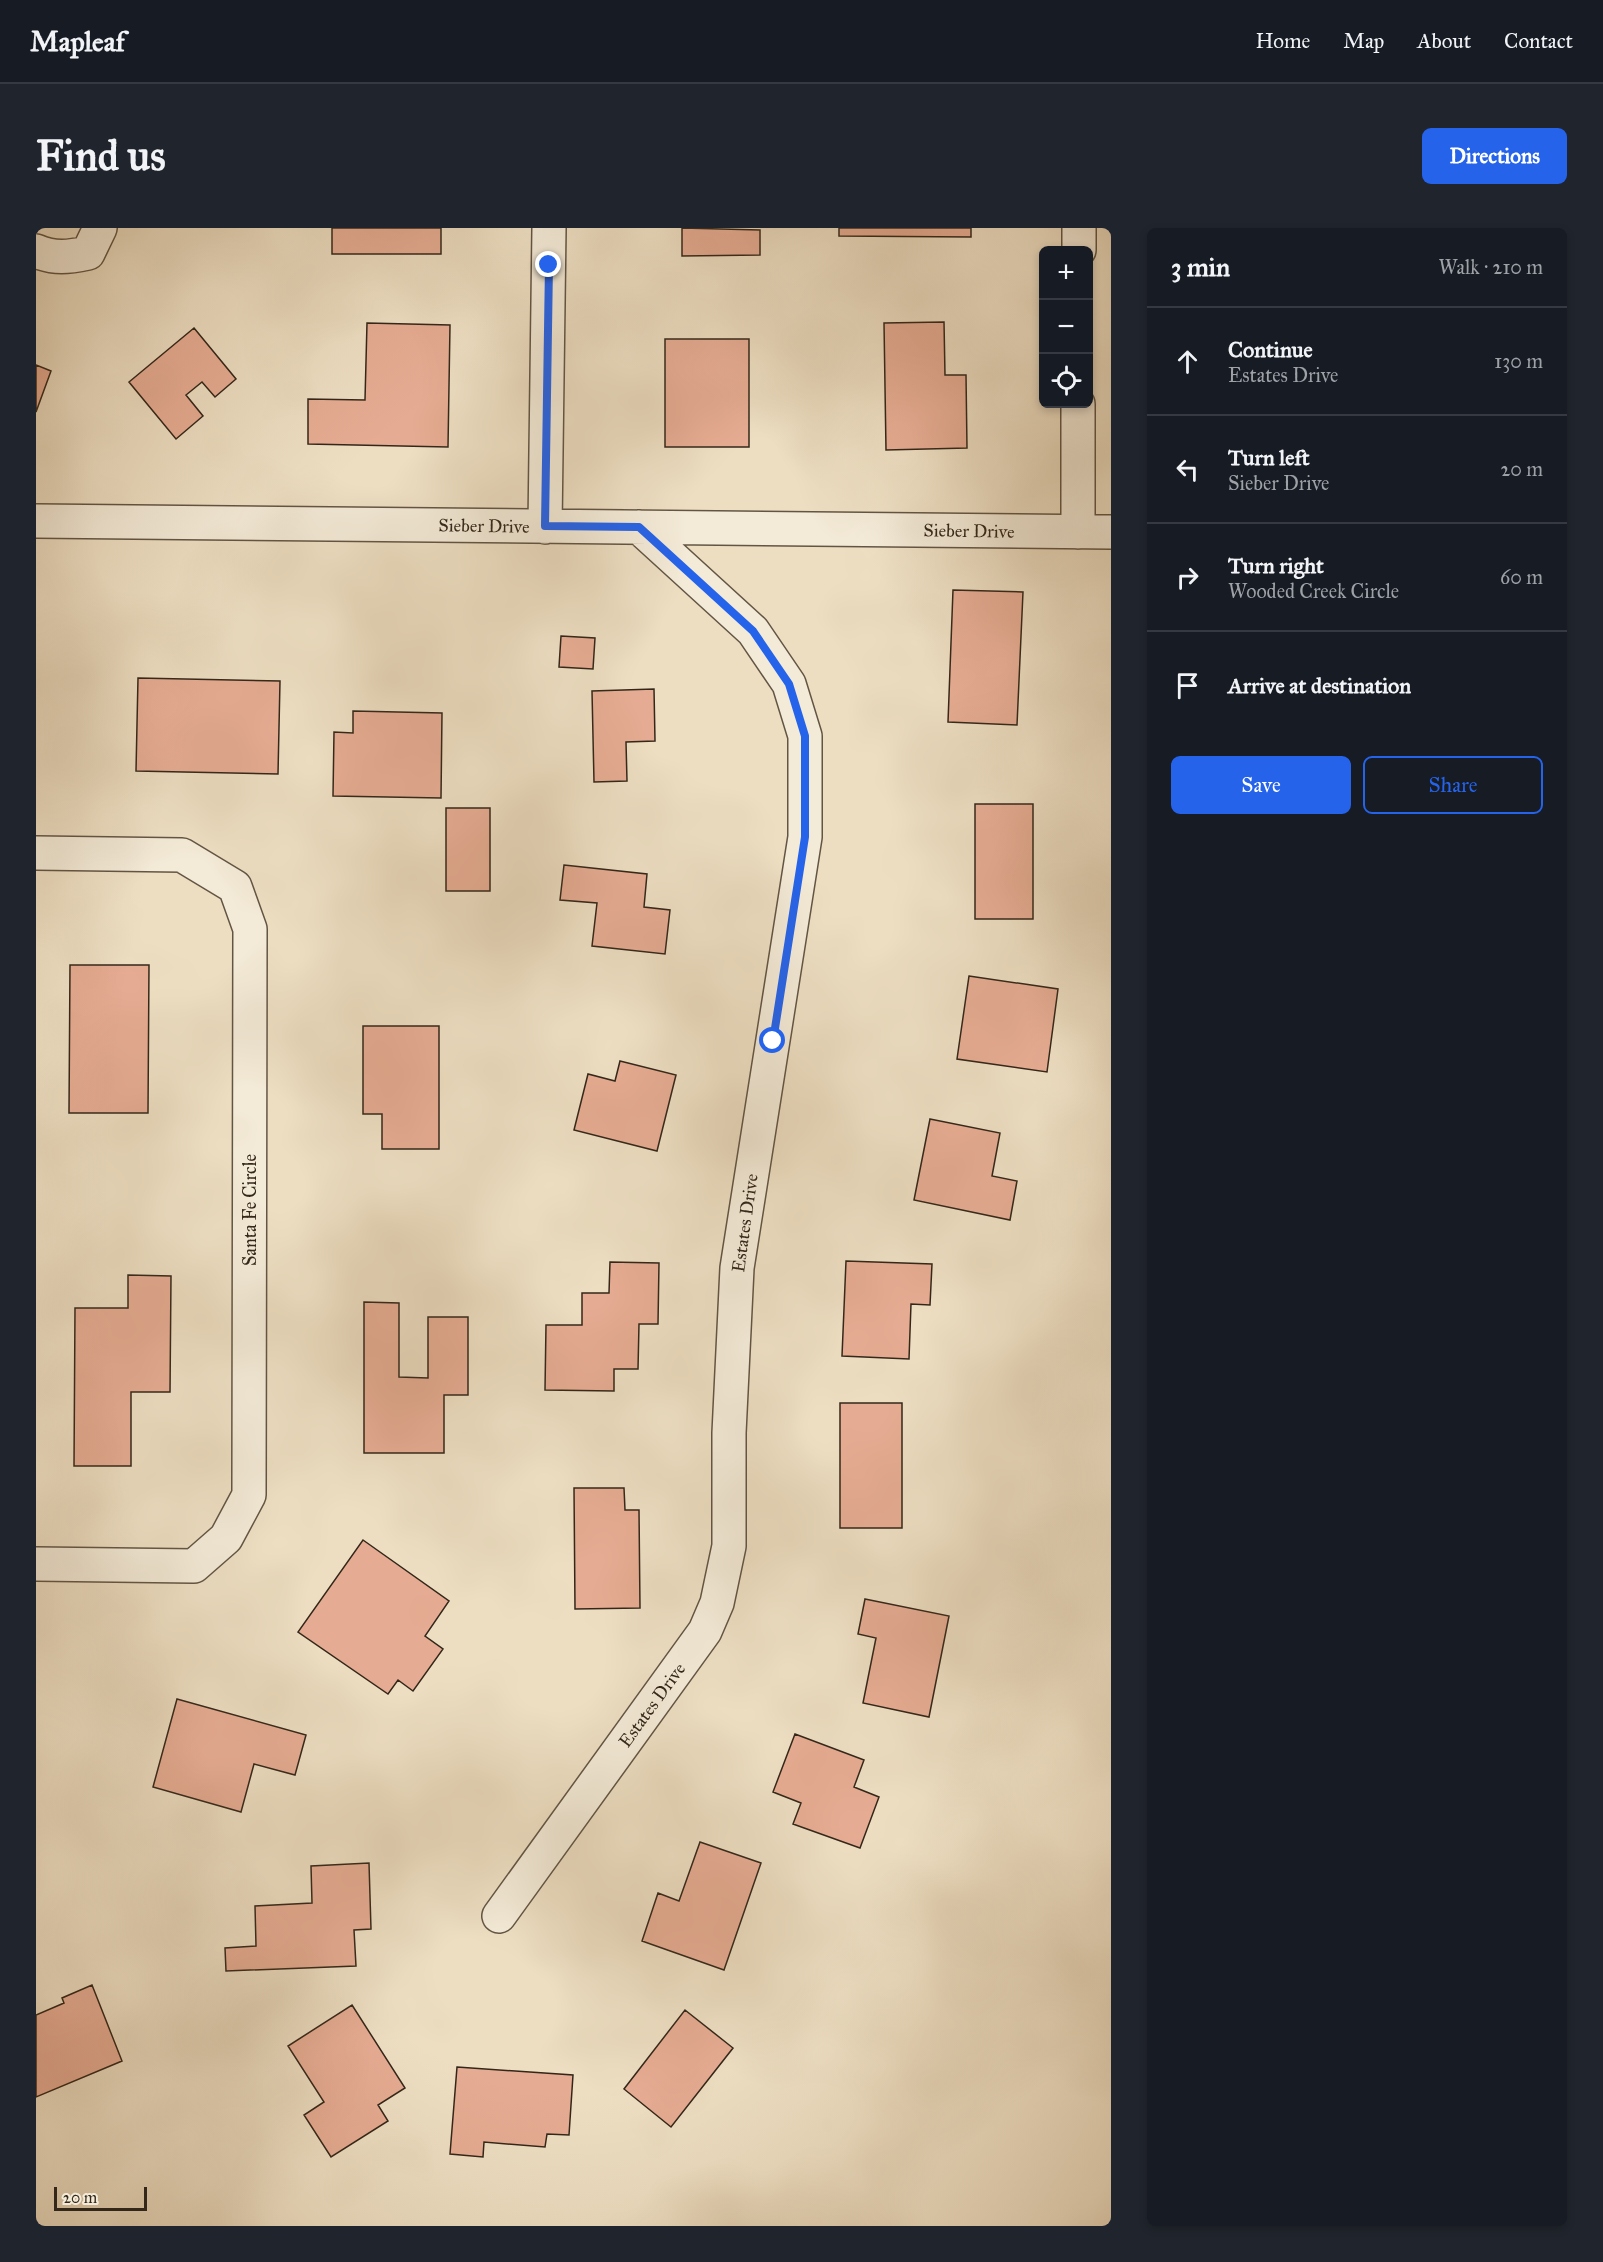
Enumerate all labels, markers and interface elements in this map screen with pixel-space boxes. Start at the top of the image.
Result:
text: Mapleaf [30,24,125,59]
text: Home [1255,28,1310,54]
text: Map [1343,28,1384,54]
text: About [1417,28,1471,54]
text: Contact [1504,28,1573,54]
button: Directions [1422,128,1567,184]
text: Find us [36,130,166,182]
map controls [1039,246,1093,408]
button: + [1039,246,1093,300]
route end [535,251,561,277]
text: 3 min [1171,251,1230,283]
text: Walk · 210 m [1438,255,1543,279]
button: − [1039,300,1093,354]
text: Continue [1228,336,1313,363]
icon: ahead [1171,345,1204,378]
text: 130 m [1494,349,1543,373]
button: locate [1039,354,1093,408]
text: Estates Drive [1228,363,1338,387]
text: Turn left [1228,444,1310,471]
icon: left [1171,453,1204,486]
text: 20 m [1500,457,1543,481]
text: Sieber Drive [1228,471,1329,495]
street label: Sieber Drive [438,514,530,538]
street label: Sieber Drive [923,519,1015,543]
text: Turn right [1228,552,1324,579]
icon: right [1171,561,1204,594]
text: 60 m [1500,565,1543,589]
text: Wooded Creek Circle [1228,579,1399,603]
icon: arrive [1171,669,1204,702]
text: Arrive at destination [1228,672,1411,699]
button: Save [1171,756,1351,814]
button: Share [1363,756,1543,814]
route start [759,1027,785,1053]
street label: Santa Fe Circle [239,1154,261,1266]
street label: Estates Drive [727,1172,763,1274]
street label: Estates Drive [614,1658,690,1752]
scale bar [54,2184,147,2212]
text: 20 m [63,2188,97,2207]

